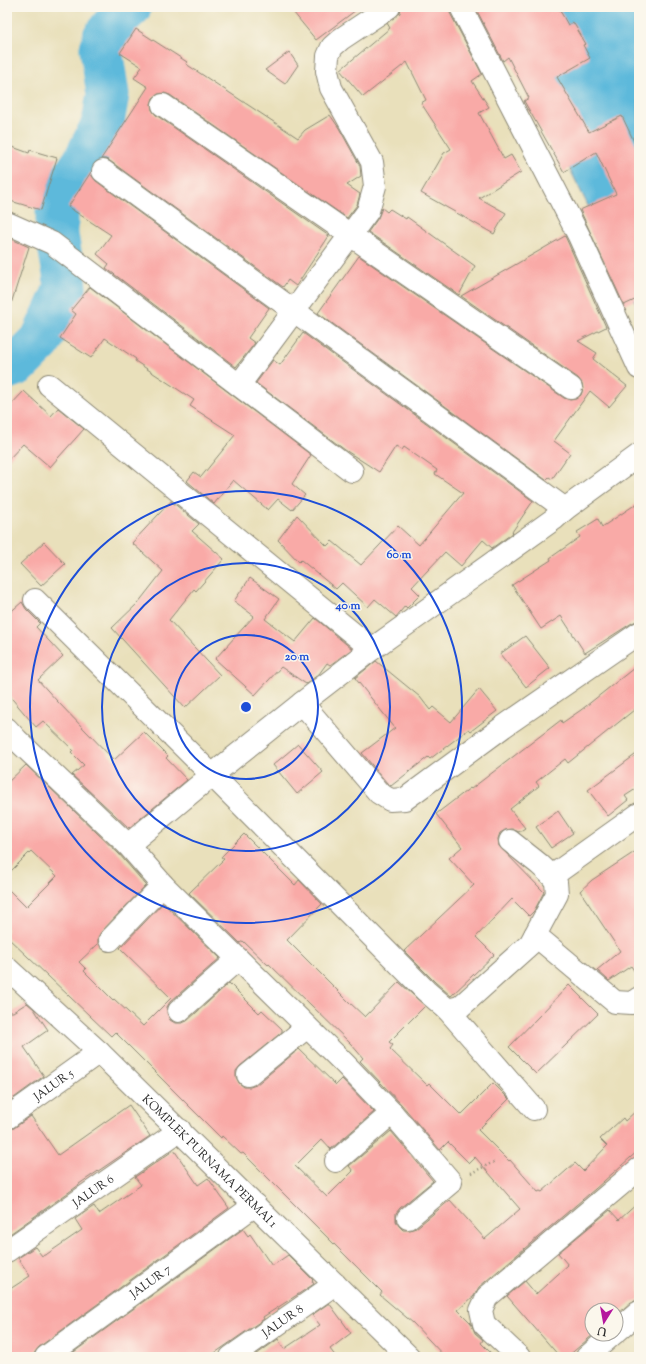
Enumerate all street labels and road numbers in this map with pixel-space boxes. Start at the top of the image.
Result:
street label: JALUR 5 [29,1065,78,1107]
street label: KOMPLEK PURNAMA PERMAI 1 [137,1091,281,1232]
street label: JALUR 6 [68,1171,118,1213]
street label: JALUR 7 [126,1261,175,1304]
street label: JALUR 8 [258,1301,308,1343]

